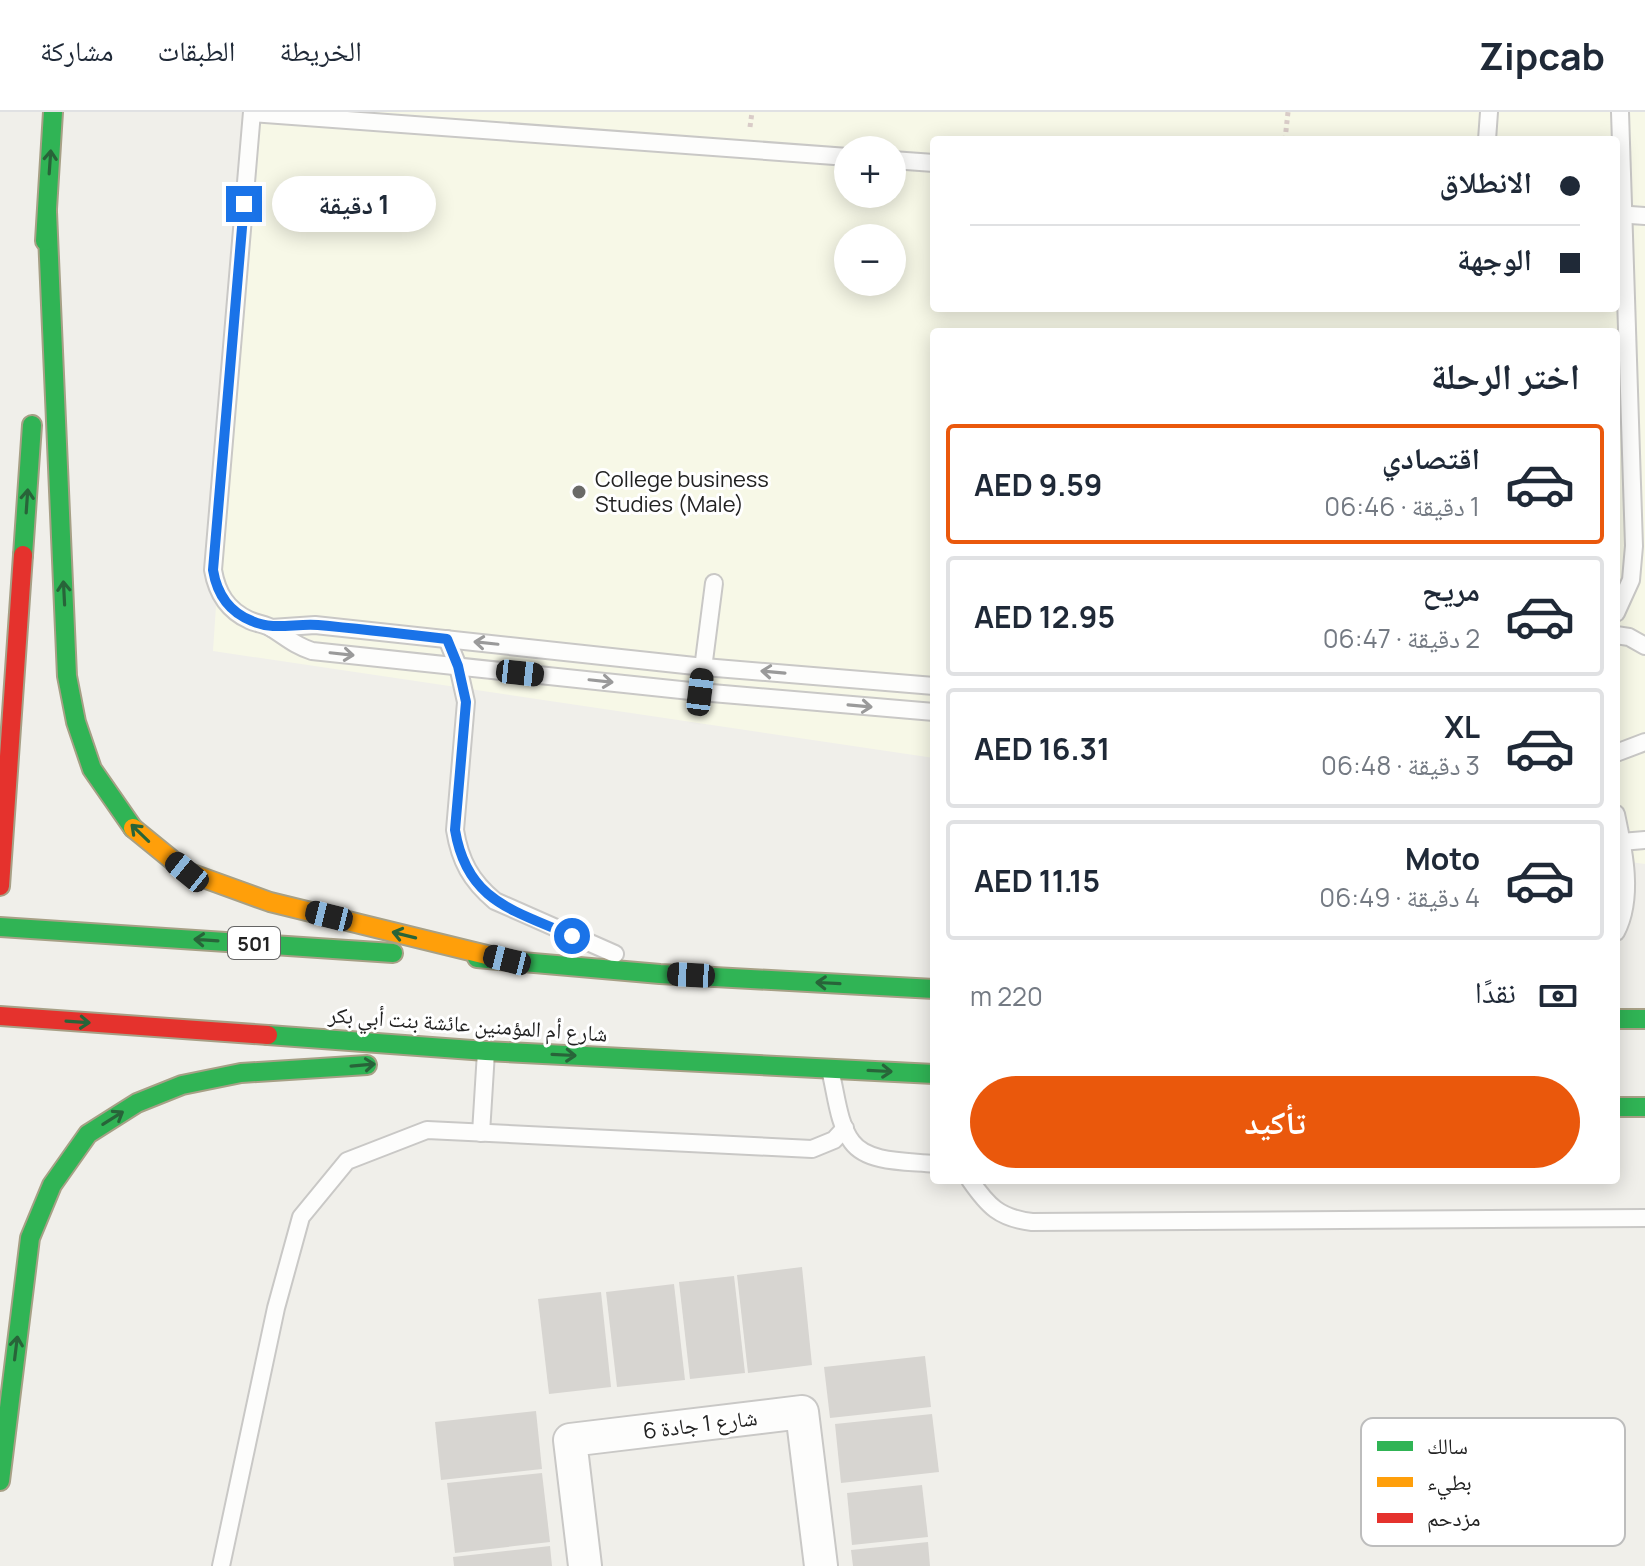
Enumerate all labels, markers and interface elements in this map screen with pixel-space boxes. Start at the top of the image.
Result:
text: Zipcab [1479,29,1605,81]
text: مشاركة [40,31,114,69]
text: الطبقات [158,31,235,69]
text: الخريطة [279,31,362,69]
map controls [834,136,906,296]
button: + [834,136,906,208]
one-way arrow [43,149,58,176]
text: الانطلاق [1439,161,1532,202]
callout: 1 دقيقة [272,176,436,232]
route end [226,186,262,222]
text: 1 دقيقة [318,186,390,222]
button: − [834,224,906,296]
text: الوجهة [1457,238,1532,279]
text: اختر الرحلة [1431,351,1580,400]
text: اقتصادي [1382,437,1480,478]
icon: car [1504,448,1576,520]
place label: College business Studies (Male) [595,464,769,519]
text: AED 9.59 [974,464,1103,505]
marker: College business Studies (Male) [570,483,588,501]
one-way arrow [20,488,35,515]
text: 1 دقيقة · 06:46 [1324,488,1480,524]
text: مريح [1422,569,1480,610]
one-way arrow [56,580,71,607]
icon: car [1504,580,1576,652]
text: AED 12.95 [974,596,1115,637]
text: 2 دقيقة · 06:47 [1323,620,1480,656]
one-way arrow [473,636,500,651]
one-way arrow [328,647,355,662]
car [495,659,545,687]
one-way arrow [760,665,787,680]
car [685,667,715,717]
one-way arrow [587,674,614,689]
one-way arrow [846,699,872,714]
text: XL [1444,706,1480,747]
icon: car [1504,712,1576,784]
text: AED 16.31 [974,728,1110,769]
text: 3 دقيقة · 06:48 [1321,747,1480,783]
one-way arrow [130,823,150,842]
text: Moto [1405,838,1480,879]
icon: car [1504,844,1576,916]
car [161,848,213,896]
text: AED 11.15 [974,860,1100,901]
text: 4 دقيقة · 06:49 [1319,879,1480,915]
car [303,899,355,933]
route start [554,918,590,954]
road number: 501 [228,927,280,959]
one-way arrow [392,927,418,942]
one-way arrow [193,932,220,947]
car [481,943,533,977]
car [666,962,716,988]
text: نقدًا [1475,971,1516,1012]
icon: cash [1536,974,1580,1018]
one-way arrow [815,975,842,990]
text: 220 m [970,978,1043,1014]
street label: شارع أم المؤمنين عائشة بنت أبي بكر [326,999,609,1051]
one-way arrow [64,1015,91,1030]
one-way arrow [550,1048,577,1063]
one-way arrow [350,1057,376,1072]
one-way arrow [866,1064,893,1079]
button: تأكيد [970,1076,1580,1168]
one-way arrow [101,1110,124,1126]
one-way arrow [9,1335,24,1362]
street label: شارع 1 جادة 6 [641,1402,759,1446]
legend [1361,1418,1625,1546]
text: سالك [1427,1431,1468,1461]
text: بطيء [1427,1467,1472,1500]
text: مزدحم [1427,1503,1481,1533]

